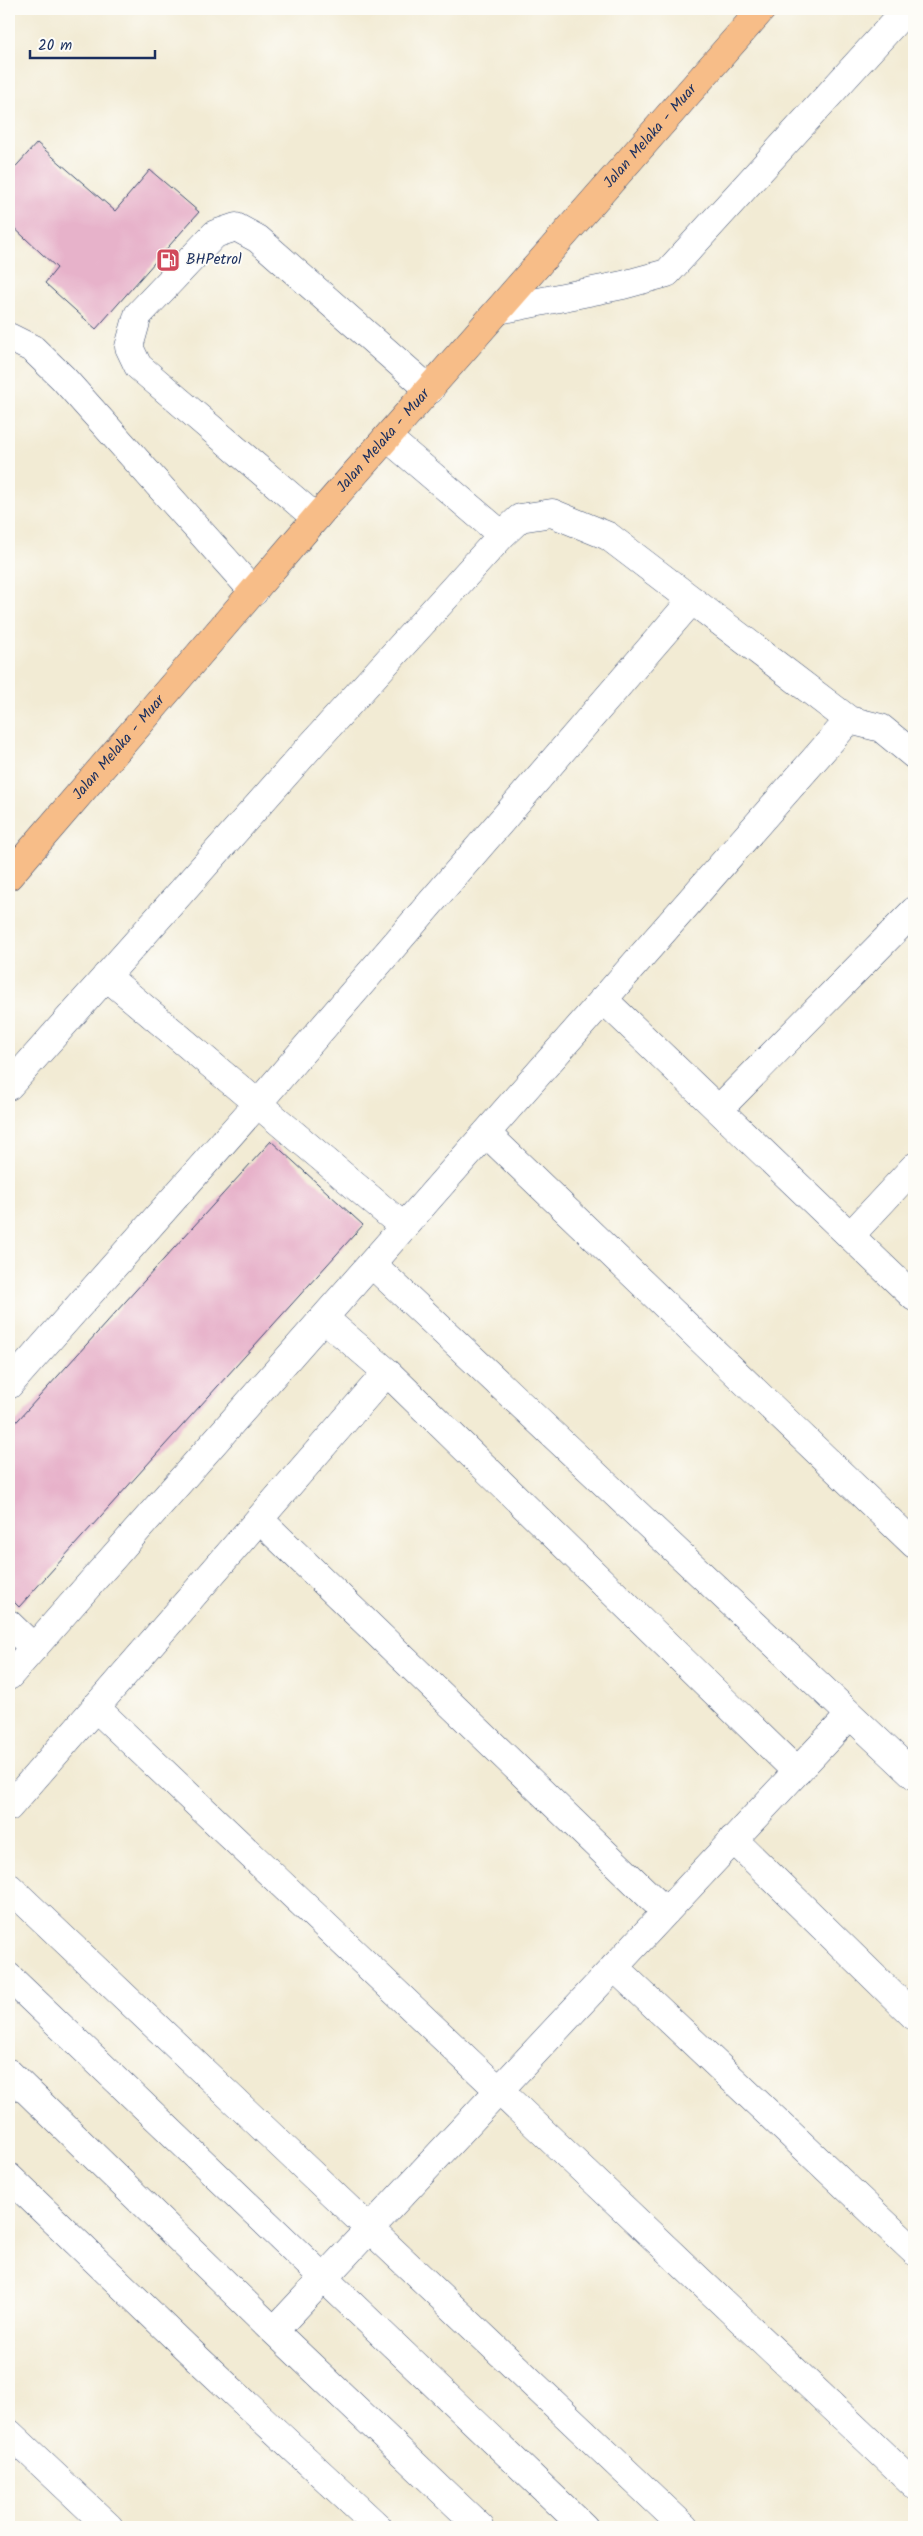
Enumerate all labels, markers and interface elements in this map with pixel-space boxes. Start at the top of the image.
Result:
scale bar [30,28,155,60]
text: 20 m [38,34,72,58]
street label: Jalan Melaka - Muar [598,78,704,194]
fuel station icon: BHPetrol [155,247,181,273]
place label: BHPetrol [186,248,242,272]
street label: Jalan Melaka - Muar [331,383,437,499]
street label: Jalan Melaka - Muar [67,689,172,806]

